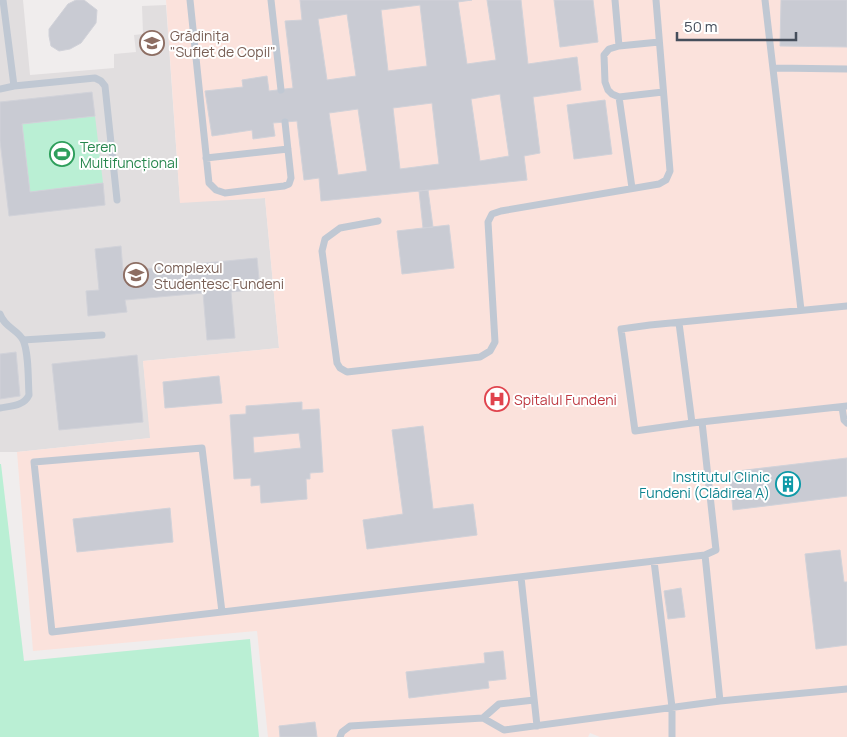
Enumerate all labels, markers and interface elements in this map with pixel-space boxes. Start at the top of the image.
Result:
scale bar [677,10,796,42]
text: 50 m [684,16,718,37]
place label: Grădinița "Suflet de Copil" [170,26,276,61]
school or university icon: Grădinița "Suflet de Copil" [139,30,165,56]
place label: Teren Multifuncțional [80,137,178,172]
sports icon: Teren Multifuncțional [49,141,75,167]
place label: Complexul Studențesc Fundeni [154,258,284,293]
school or university icon: Complexul Studențesc Fundeni [123,262,149,288]
hospital icon: Spitalul Fundeni [484,386,510,412]
place label: Spitalul Fundeni [514,390,617,409]
place label: Institutul Clinic Fundeni (Clădirea A) [639,467,770,502]
building icon: Institutul Clinic Fundeni (Clădirea A) [775,471,801,497]

